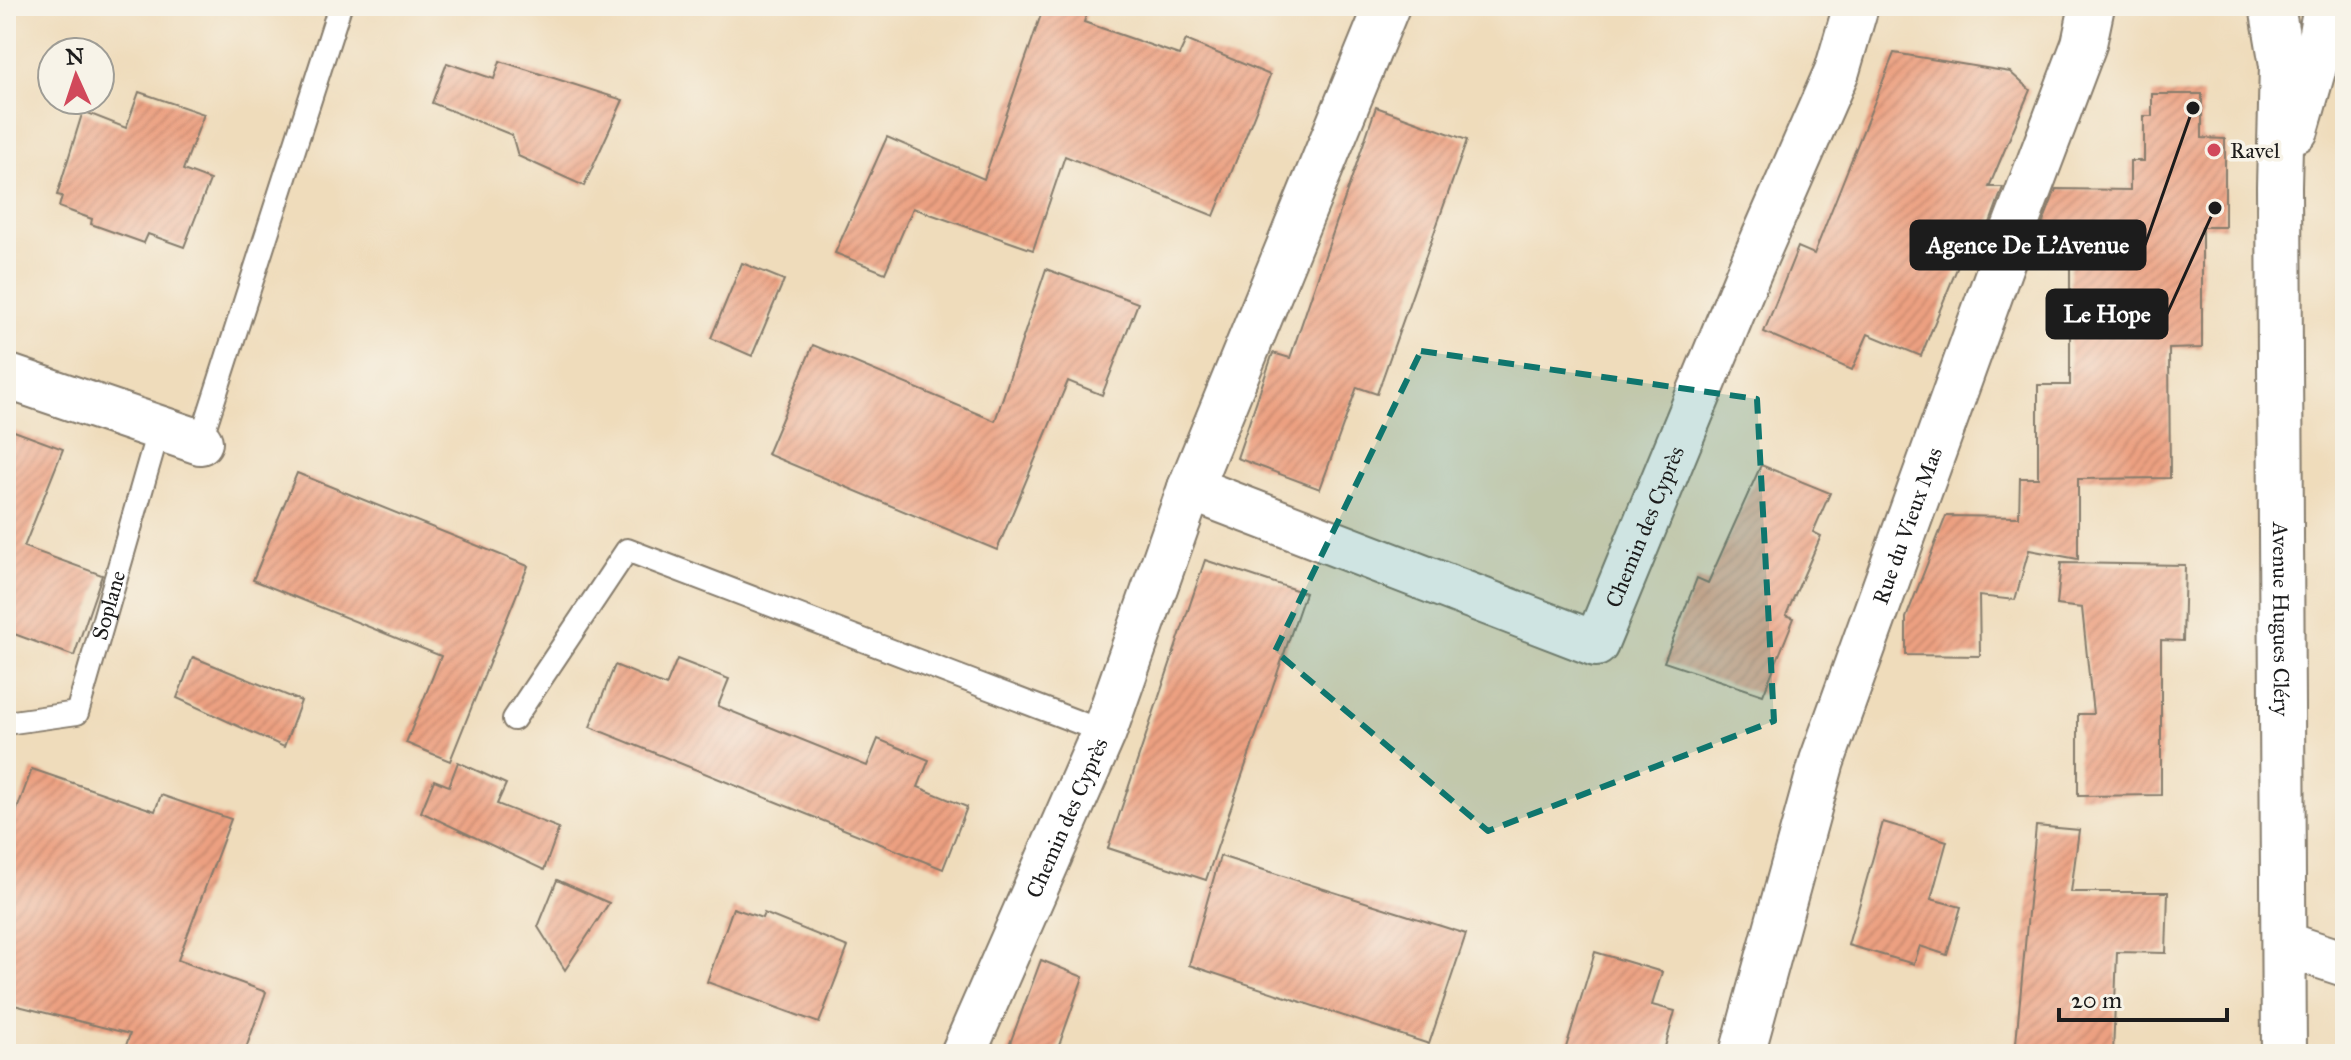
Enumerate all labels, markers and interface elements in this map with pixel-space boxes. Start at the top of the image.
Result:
north arrow [36,36,116,116]
text: N [65,43,85,70]
place label: Ravel [2230,137,2280,164]
marker: Ravel [2205,141,2223,159]
callout: Agence De L'Avenue [1911,221,2145,269]
text: Agence De L'Avenue [1925,230,2129,260]
callout: Le Hope [2047,290,2167,338]
text: Le Hope [2063,299,2151,329]
street label: Chemin des Cyprès [1599,442,1690,611]
street label: Rue du Vieux Mas [1866,443,1948,608]
street label: Avenue Hugues Cléry [2267,521,2296,717]
street label: Soplane [85,567,131,643]
street label: Chemin des Cyprès [1020,733,1113,902]
scale bar [2059,972,2227,1022]
text: 20 m [2071,985,2122,1015]

